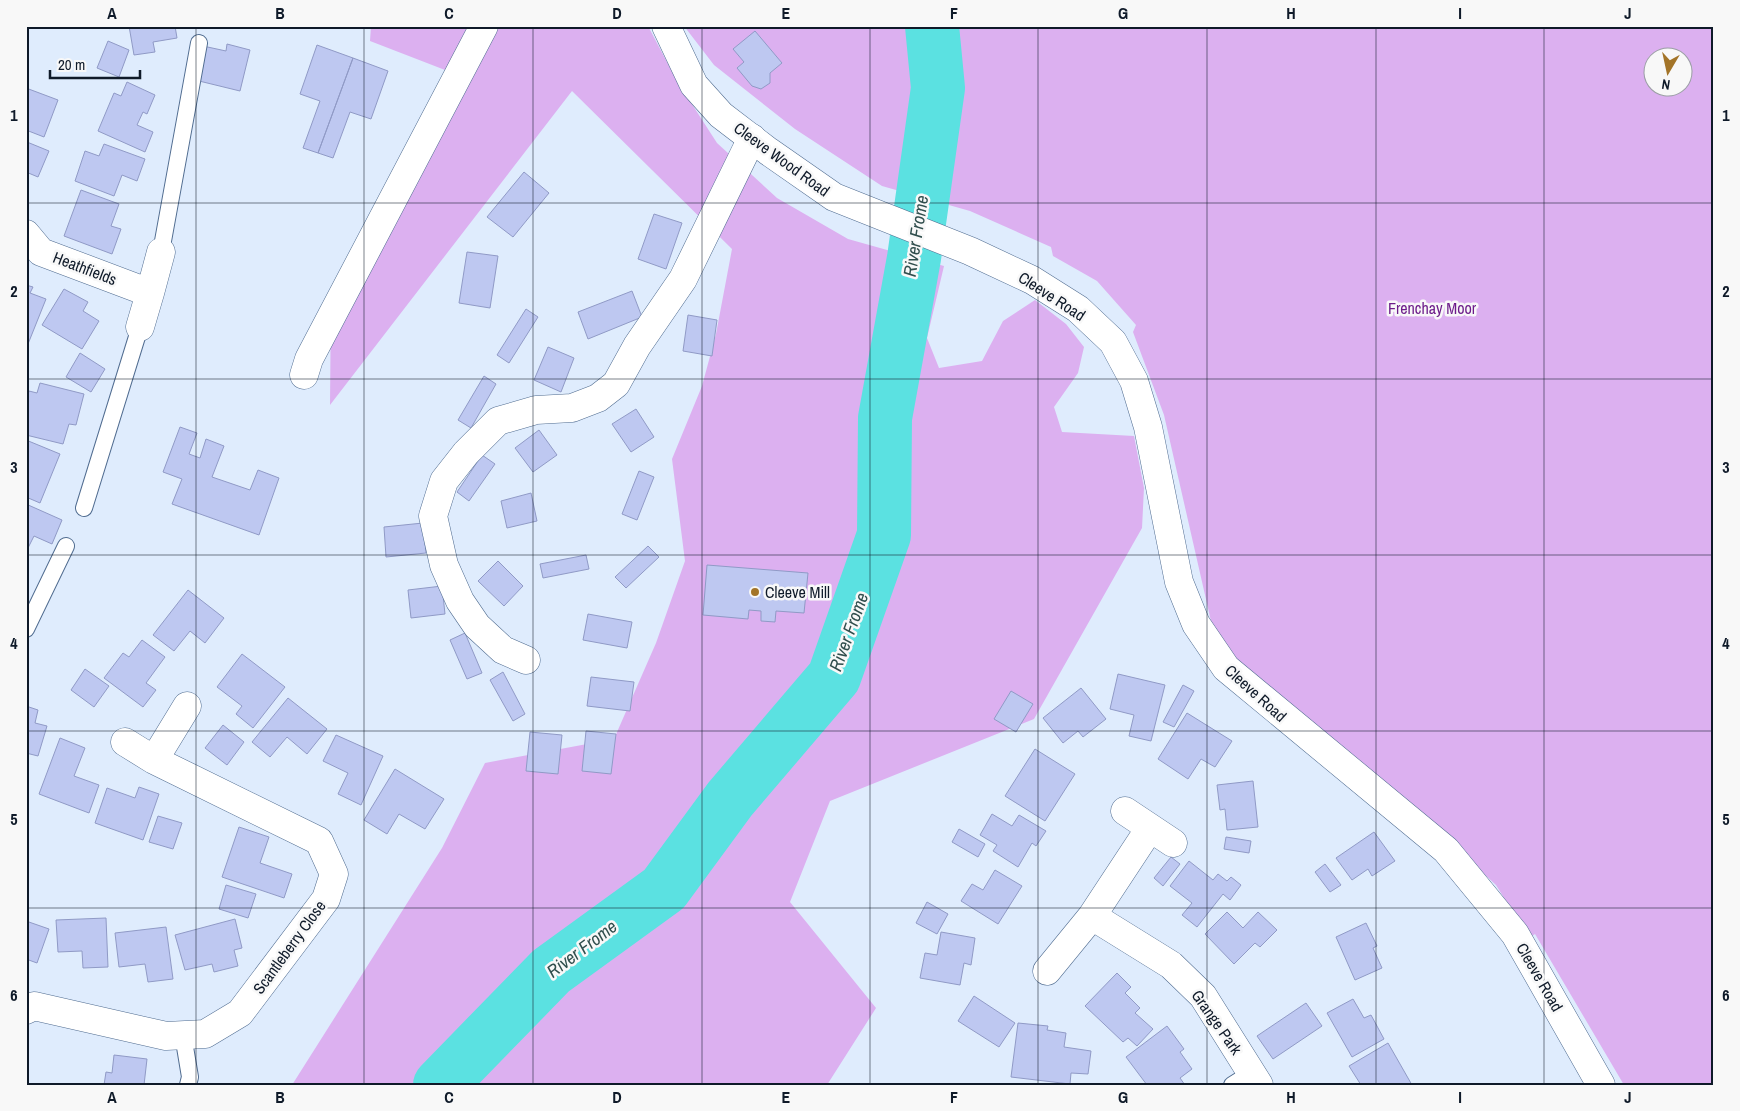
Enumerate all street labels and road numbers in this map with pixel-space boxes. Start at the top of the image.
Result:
street label: Cleeve Wood Road [730,117,834,201]
street label: Heathfields [50,246,120,290]
street label: Cleeve Road [1014,266,1090,326]
street label: Cleeve Road [1220,659,1292,727]
street label: Scantleberry Close [248,896,330,998]
street label: Cleeve Road [1512,939,1568,1015]
street label: Grange Park [1187,985,1248,1059]

